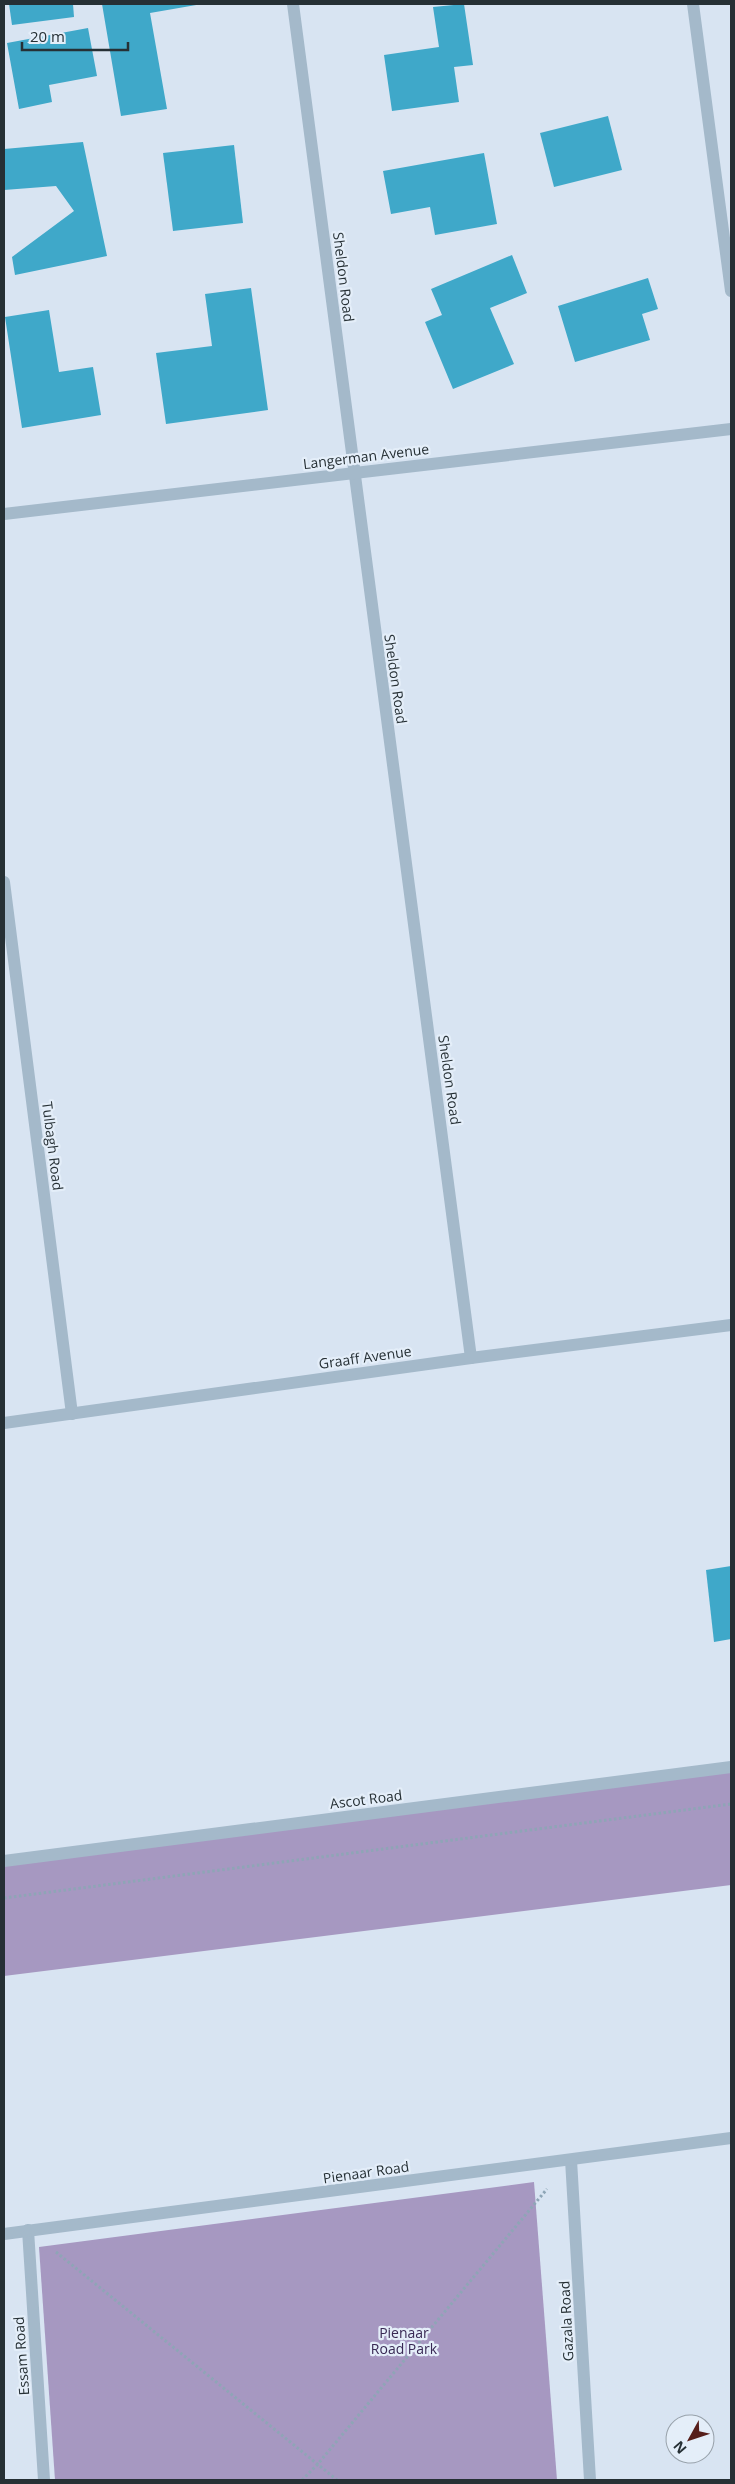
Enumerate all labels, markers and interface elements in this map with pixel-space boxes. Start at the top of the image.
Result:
scale bar [22,20,129,52]
text: 20 m [30,26,65,46]
street label: Sheldon Road [329,231,359,323]
street label: Langerman Avenue [302,439,430,473]
street label: Sheldon Road [380,633,412,725]
street label: Sheldon Road [434,1034,466,1126]
street label: Tulbagh Road [38,1100,68,1192]
street label: Graaff Avenue [317,1341,413,1373]
street label: Ascot Road [329,1785,403,1813]
street label: Pienaar Road [322,2157,410,2187]
street label: Gazala Road [554,2280,578,2362]
street label: Essam Road [9,2316,33,2396]
park label: Pienaar Road Park [371,2323,438,2358]
north arrow [665,2414,715,2464]
text: N [669,2437,691,2458]

